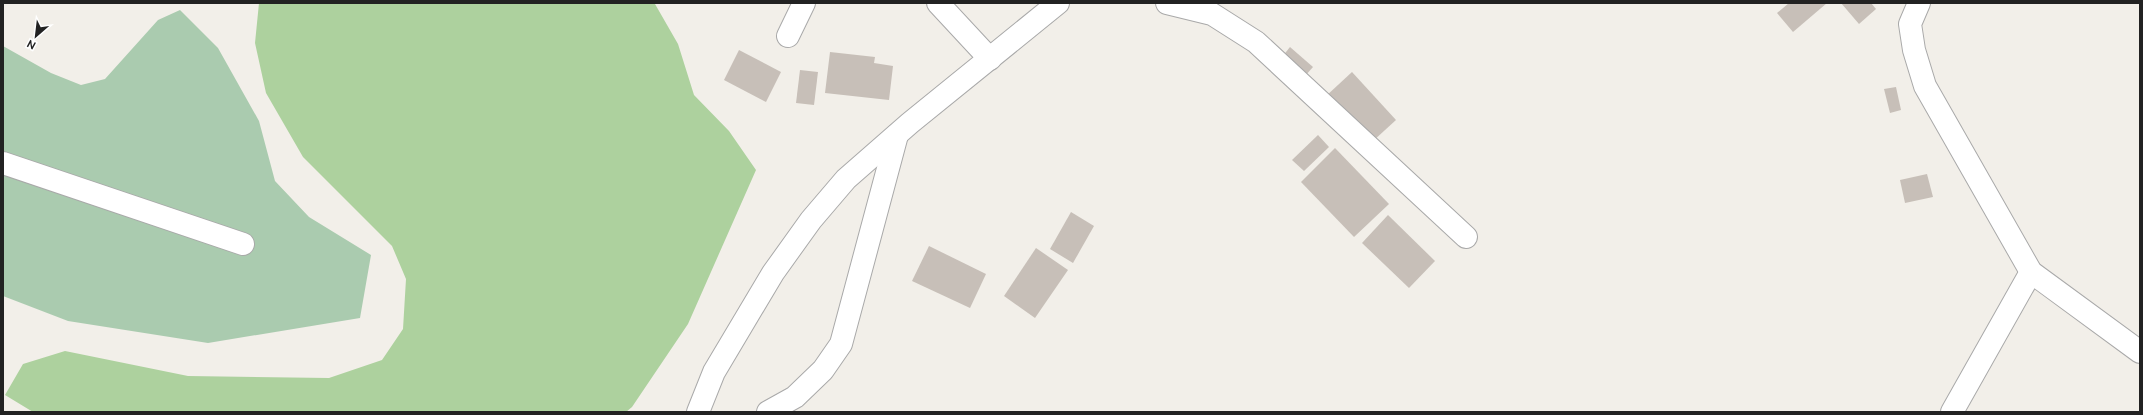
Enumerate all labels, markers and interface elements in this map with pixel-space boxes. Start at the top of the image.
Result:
north arrow [16,16,56,56]
text: N [25,38,38,52]

